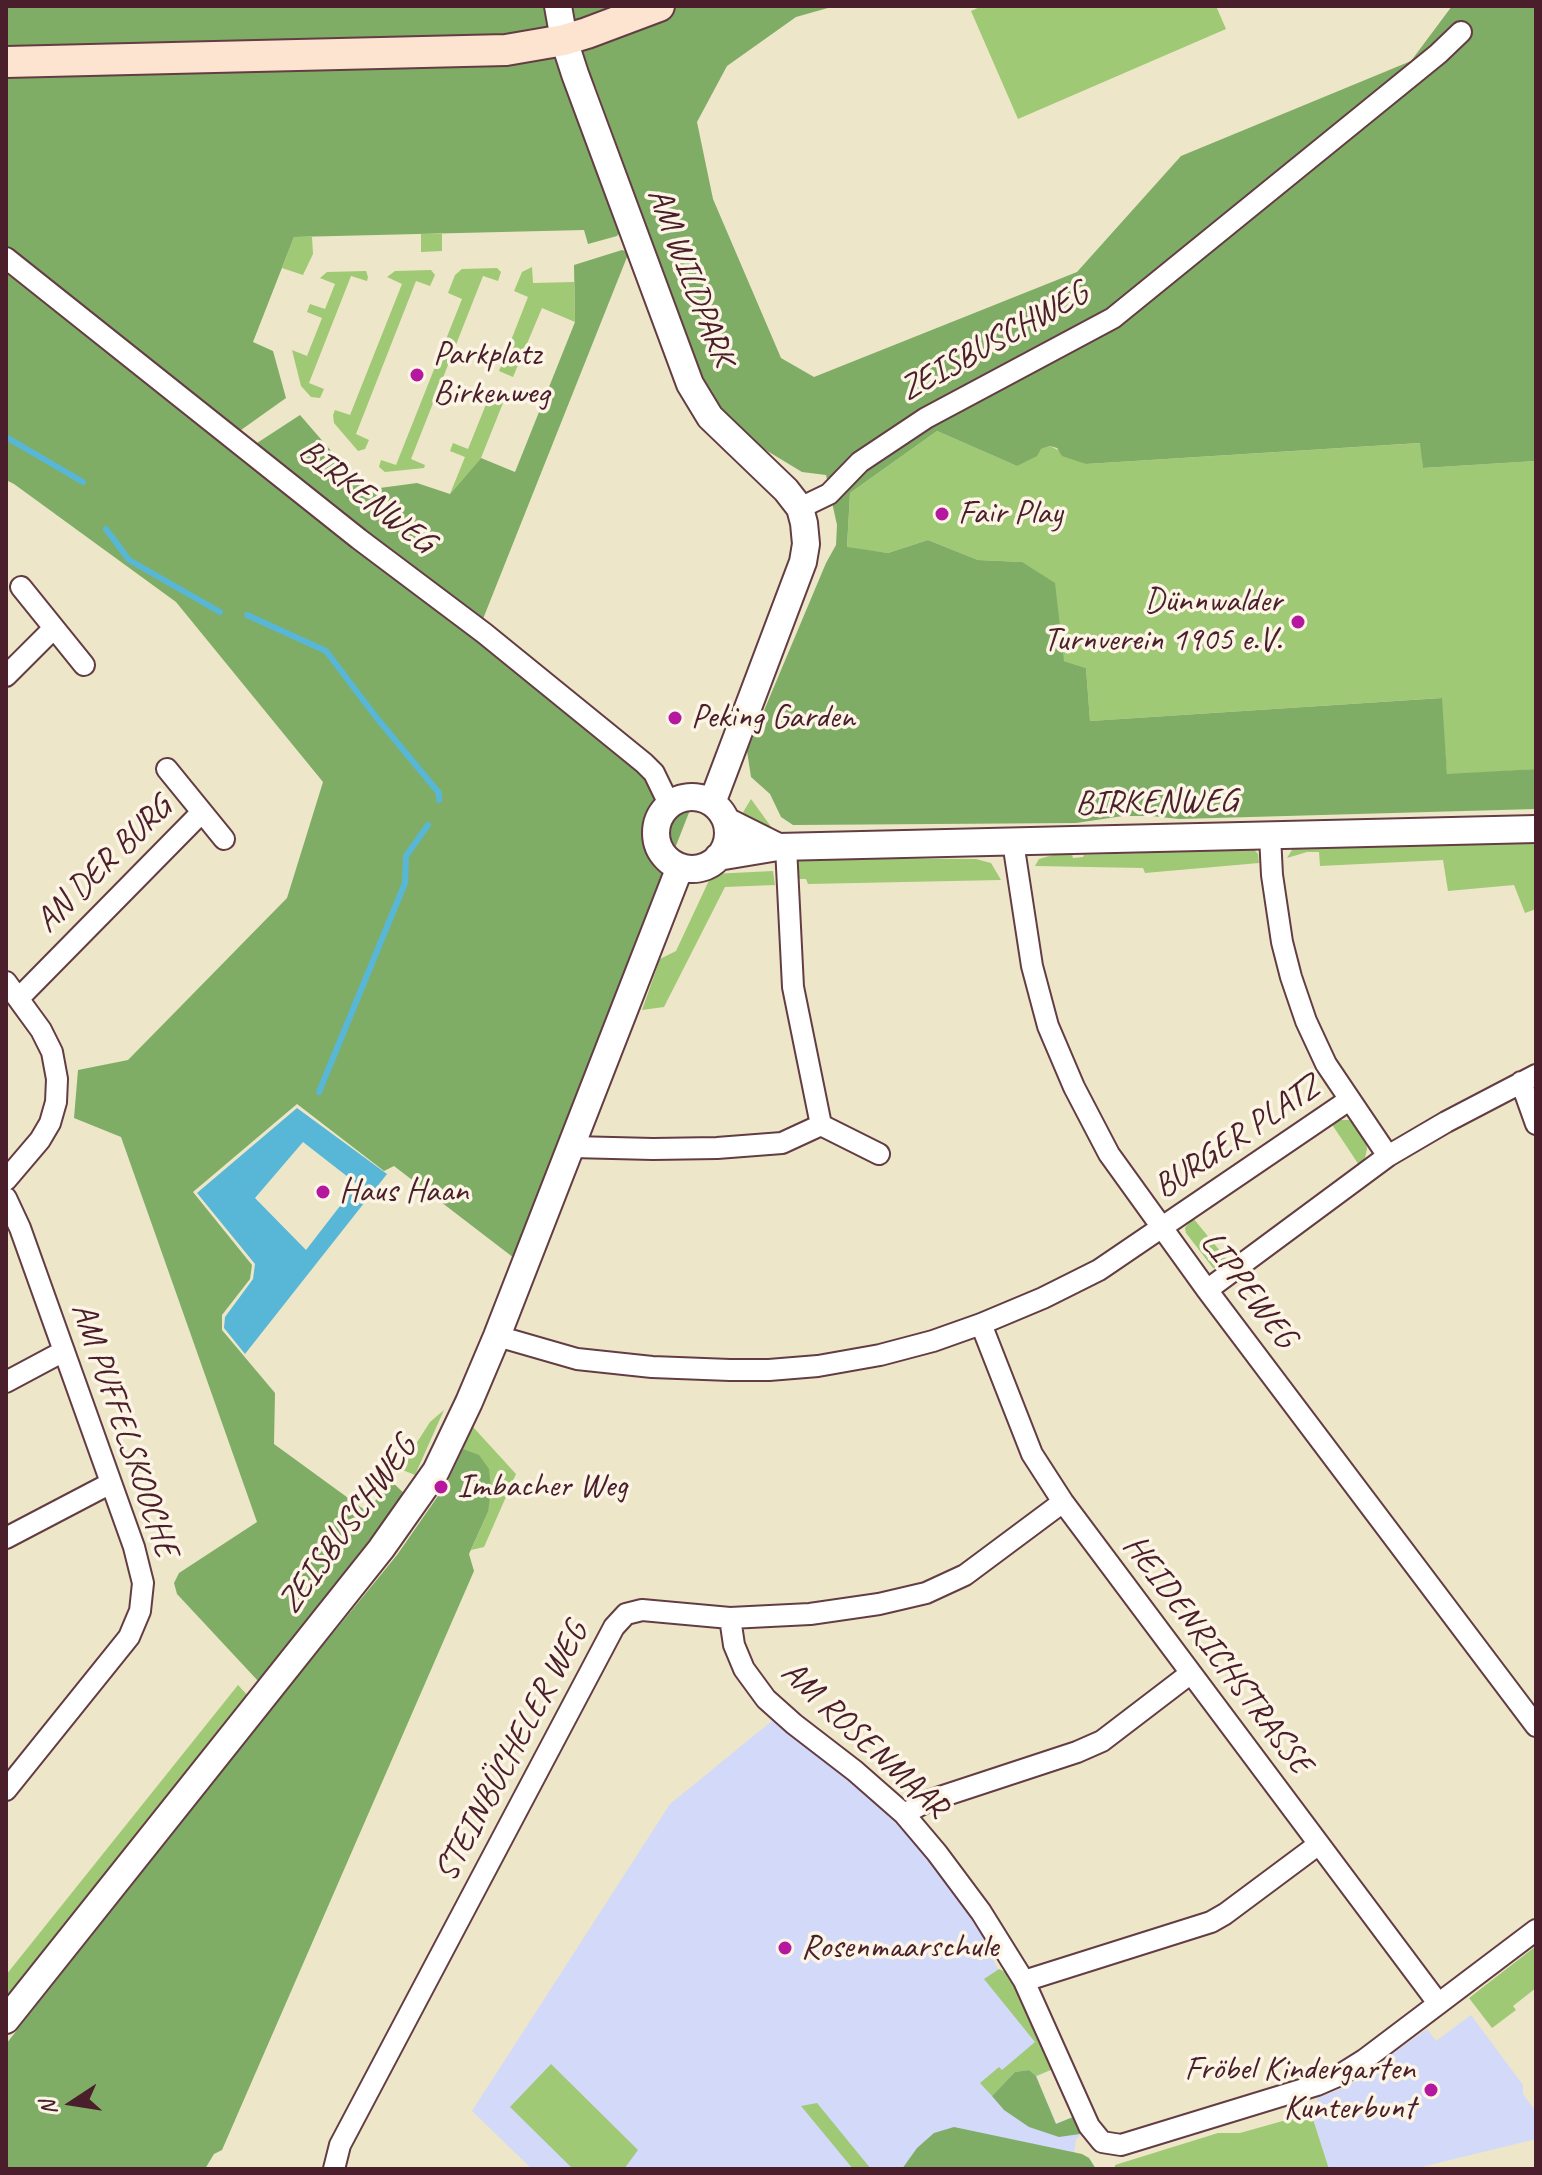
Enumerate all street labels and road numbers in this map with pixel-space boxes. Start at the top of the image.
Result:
street label: AM WILDPARK [637,182,743,372]
street label: ZEISBUSCHWEG [893,273,1095,411]
street label: BIRKENWEG [290,431,442,563]
street label: BIRKENWEG [1075,781,1237,825]
street label: AN DER BURG [27,788,181,942]
street label: BURGER PLATZ [1147,1068,1327,1208]
street label: LIPPEWEG [1191,1223,1305,1357]
street label: AM PUFFELSKOOCHE [61,1297,187,1563]
street label: ZEISBUSCHWEG [270,1428,426,1622]
street label: HEIDENRICHSTRASSE [1114,1527,1320,1783]
street label: STEINBÜCHELER WEG [426,1615,598,1889]
street label: AM ROSENMAAR [772,1653,956,1827]

